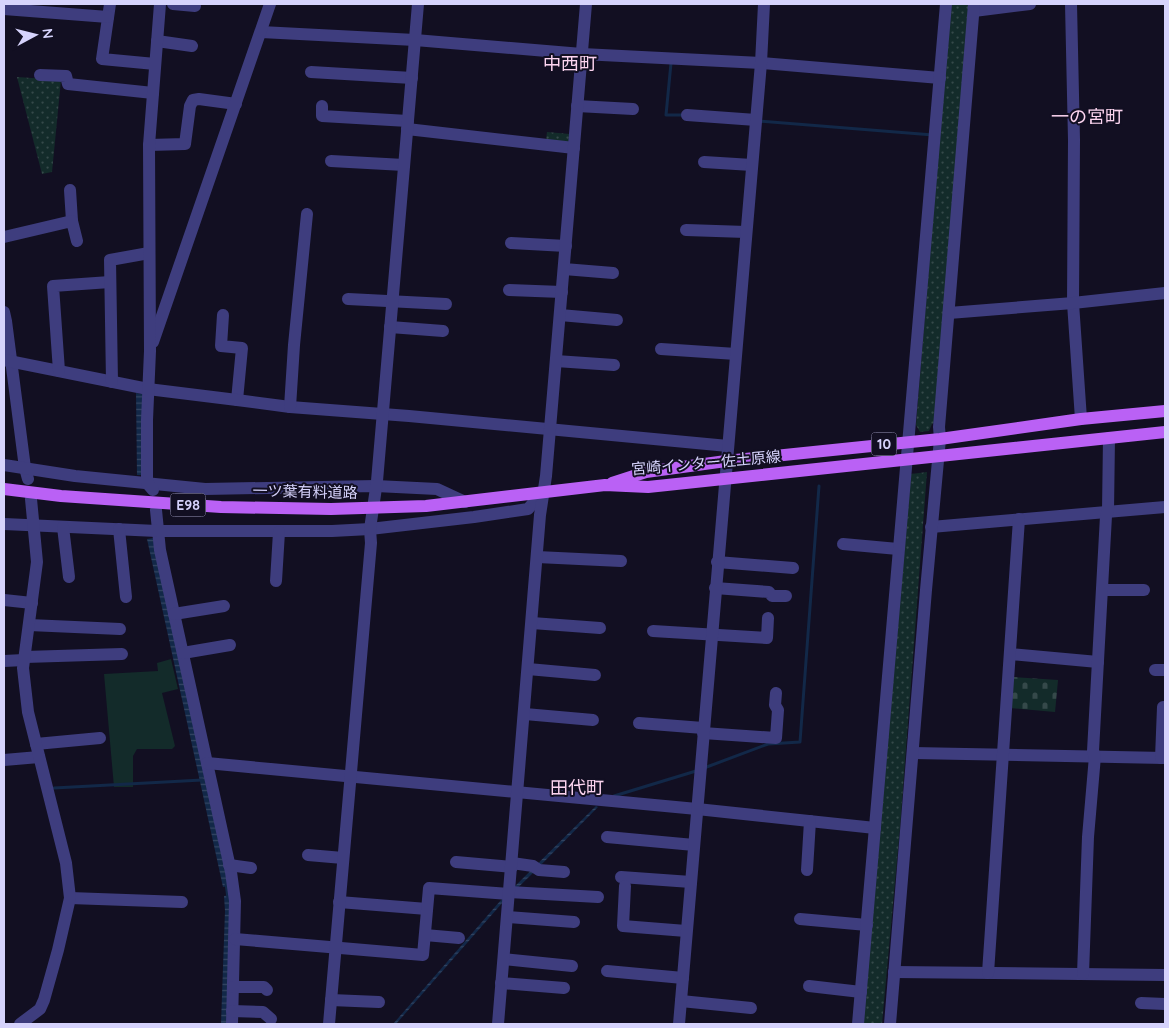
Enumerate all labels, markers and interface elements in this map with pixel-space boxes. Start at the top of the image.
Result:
north arrow [10,10,60,60]
text: N [38,27,57,40]
district label: 中西町 [543,52,597,75]
district label: 一の宮町 [1051,105,1123,128]
road number: 10 [872,432,896,456]
street label: 宮崎インター佐土原線 [630,447,782,479]
street label: 一ツ葉有料道路 [252,481,358,502]
road number: E98 [170,494,206,516]
district label: 田代町 [550,776,604,799]

